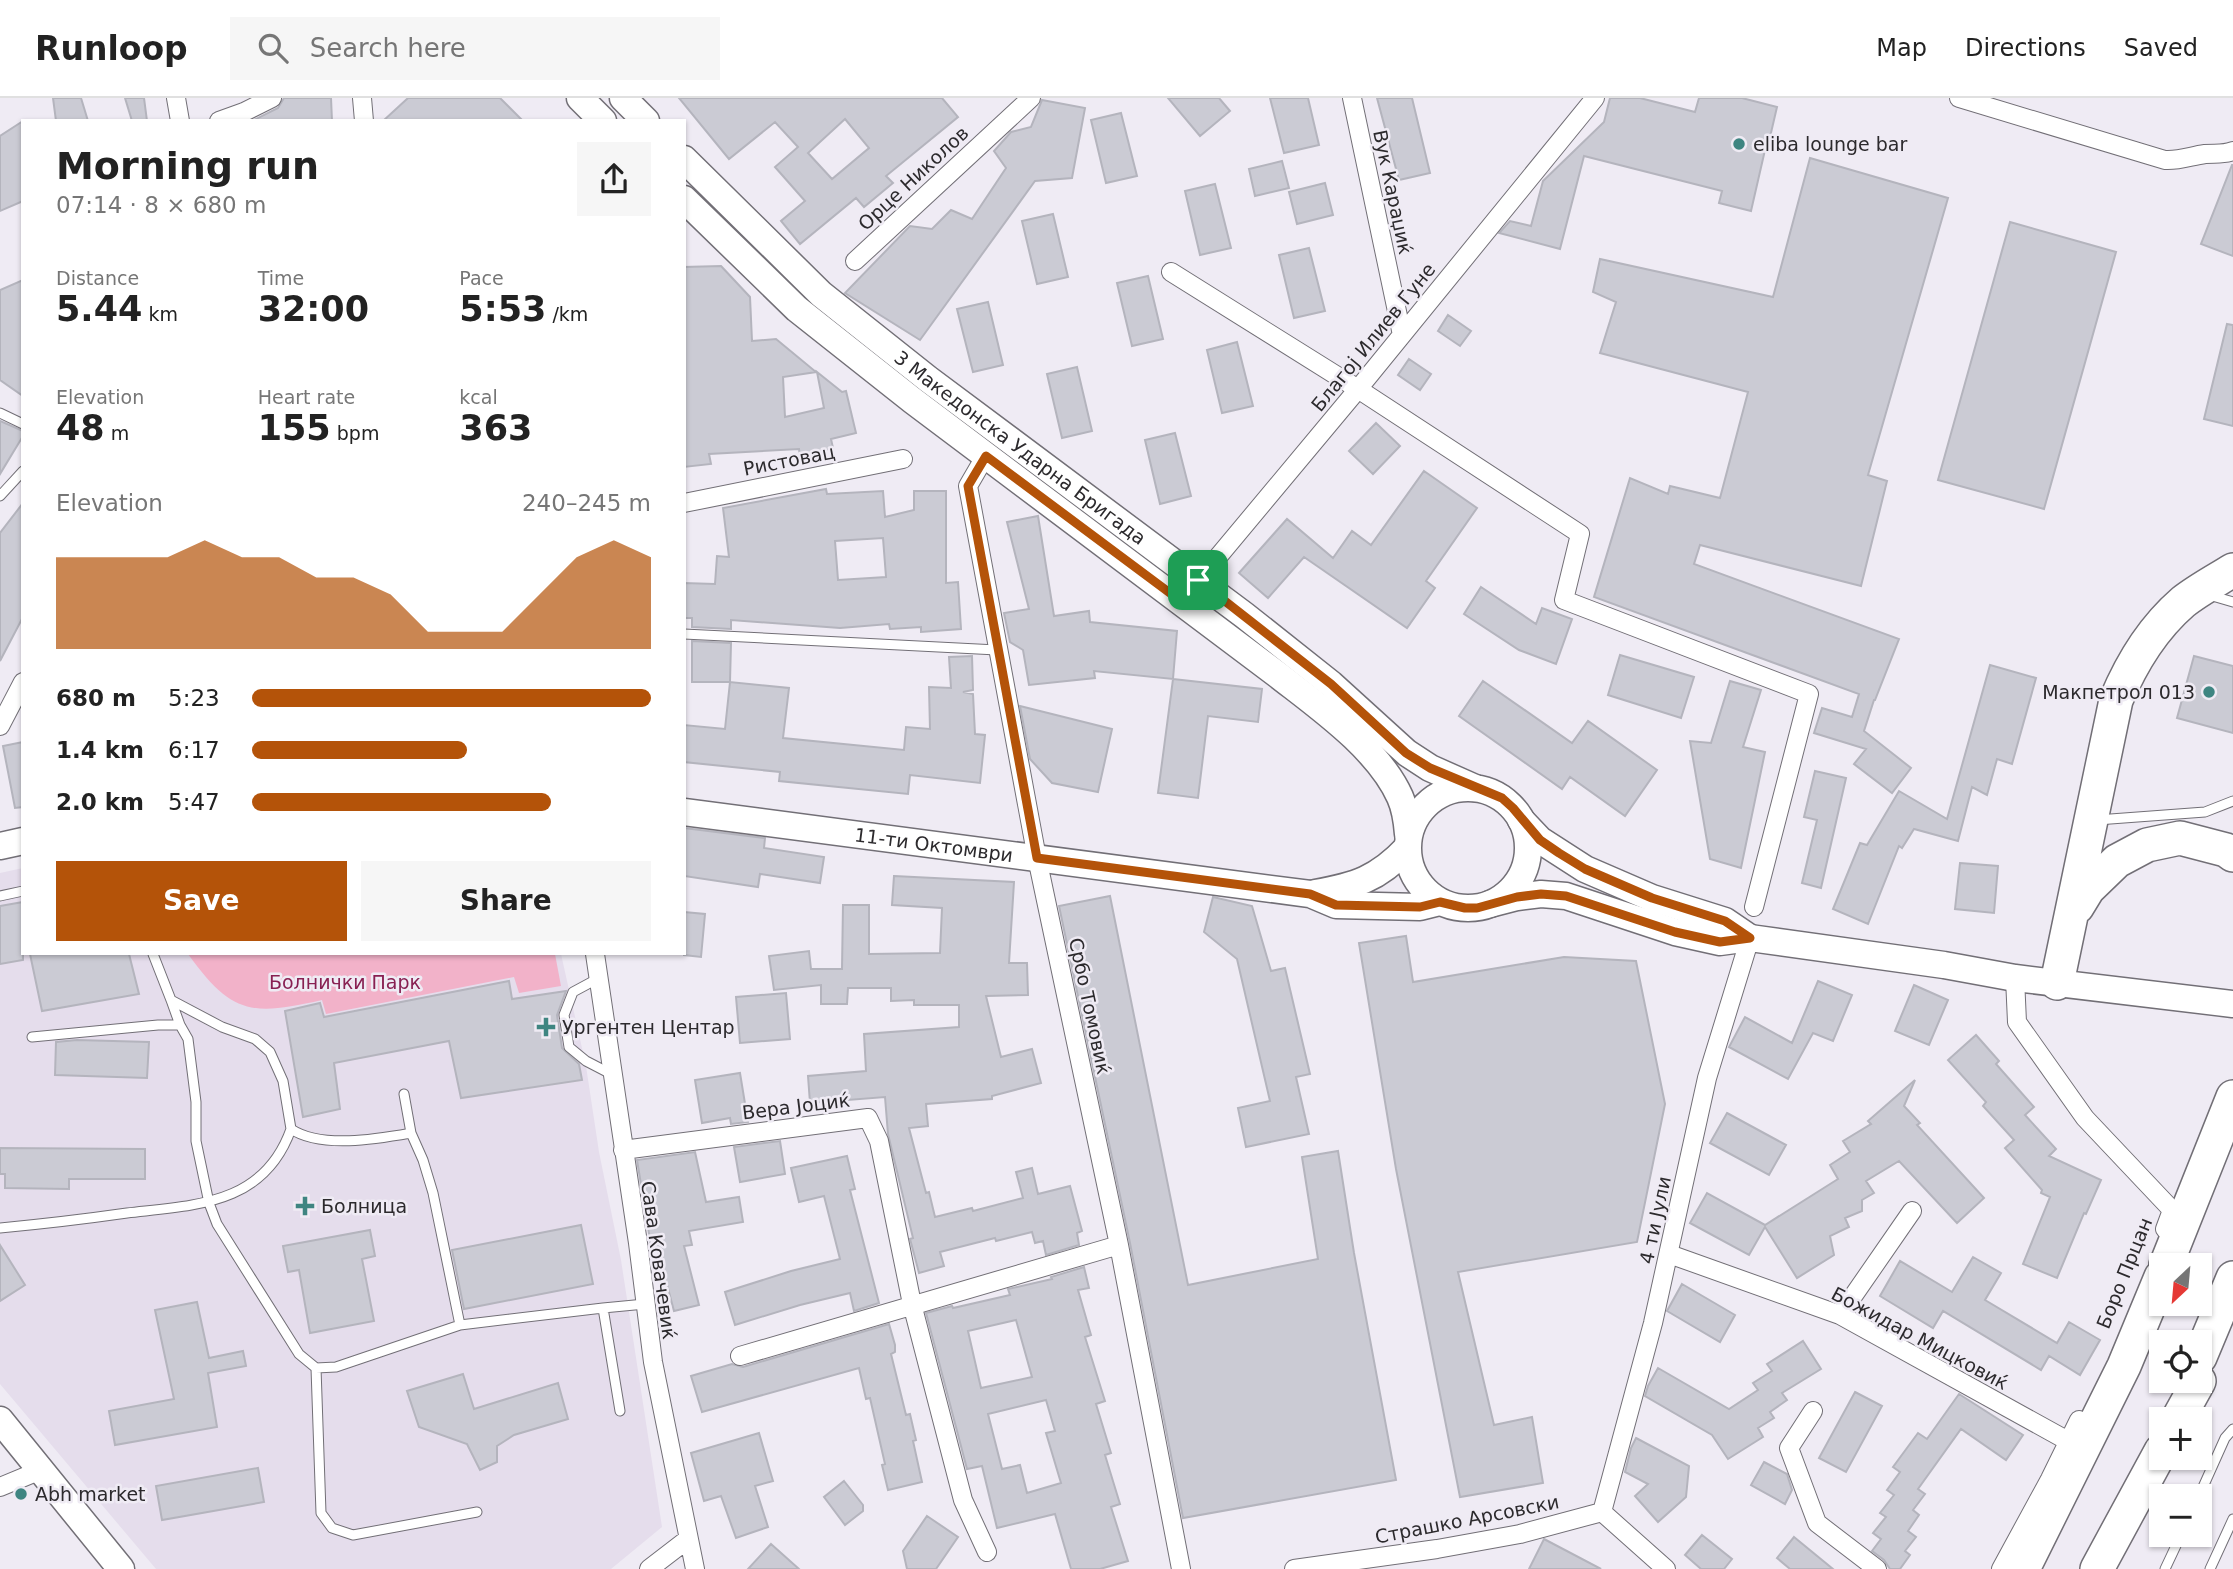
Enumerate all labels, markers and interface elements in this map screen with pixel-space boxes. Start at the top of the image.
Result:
search box [230,17,720,80]
text: Runloop [35,29,188,68]
icon: search [254,29,292,67]
text: Search here [310,33,466,63]
text: Map [1876,34,1927,62]
text: Directions [1965,34,2086,62]
text: Saved [2124,34,2198,62]
street label: Орце Николов [853,121,973,235]
street label: Вук Караџиќ [1369,128,1417,256]
place label: eliba lounge bar [1753,133,1907,155]
marker: eliba lounge bar [1731,136,1747,152]
button: share [577,142,651,216]
text: Morning run [56,144,319,188]
text: 07:14 · 8 × 680 m [56,192,266,218]
street label: Благој Илиев Гуне [1306,258,1440,416]
text: Distance [56,267,139,289]
text: Time [258,267,304,289]
text: Pace [459,267,504,289]
text: 5.44 [56,289,142,329]
text: 32:00 [258,289,369,329]
text: 5:53 [459,289,546,329]
text: km [142,303,178,325]
text: /km [546,303,588,325]
street label: 3 Македонска Ударна Бригада [890,346,1150,549]
text: Elevation [56,386,144,408]
text: Heart rate [258,386,355,408]
text: kcal [459,386,498,408]
text: 48 [56,408,105,448]
text: 155 [258,408,331,448]
text: 363 [459,408,532,448]
text: m [105,422,129,444]
text: bpm [331,422,379,444]
street label: Ристовац [741,440,837,480]
text: Elevation [56,490,163,516]
text: 240–245 m [522,490,651,516]
pin [1168,550,1228,610]
icon: arrive [1179,561,1217,599]
place label: Макпетрол 013 [2042,681,2195,703]
marker: Макпетрол 013 [2201,684,2217,700]
text: 680 m [56,685,136,711]
text: 5:23 [168,685,220,711]
text: 1.4 km [56,737,144,763]
text: 6:17 [168,737,220,763]
text: 2.0 km [56,789,144,815]
text: 5:47 [168,789,220,815]
street label: 11-ти Октомври [853,823,1014,866]
button: Save [56,861,347,941]
button: Share [361,861,651,941]
street label: Србо Томовиќ [1065,936,1115,1076]
park label: Болнички Парк [269,971,421,993]
place label: Ургентен Центар [562,1016,735,1038]
marker: Ургентен Центар [536,1017,556,1037]
street label: Вера Јоциќ [741,1088,851,1124]
street label: 4 ти Јули [1635,1174,1675,1266]
street label: Сава Ковачевиќ [637,1179,681,1341]
place label: Болница [321,1195,407,1217]
marker: Болница [295,1196,315,1216]
street label: Боро Прцан [2092,1214,2156,1332]
north arrow [2149,1253,2212,1316]
map controls [2149,1253,2212,1547]
street label: Божидар Мицковиќ [1828,1282,2012,1394]
button: locate [2149,1330,2212,1393]
button: + [2149,1407,2212,1470]
place label: Abh market [35,1483,146,1505]
button: − [2149,1484,2212,1547]
marker: Abh market [13,1486,29,1502]
street label: Страшко Арсовски [1373,1490,1561,1548]

